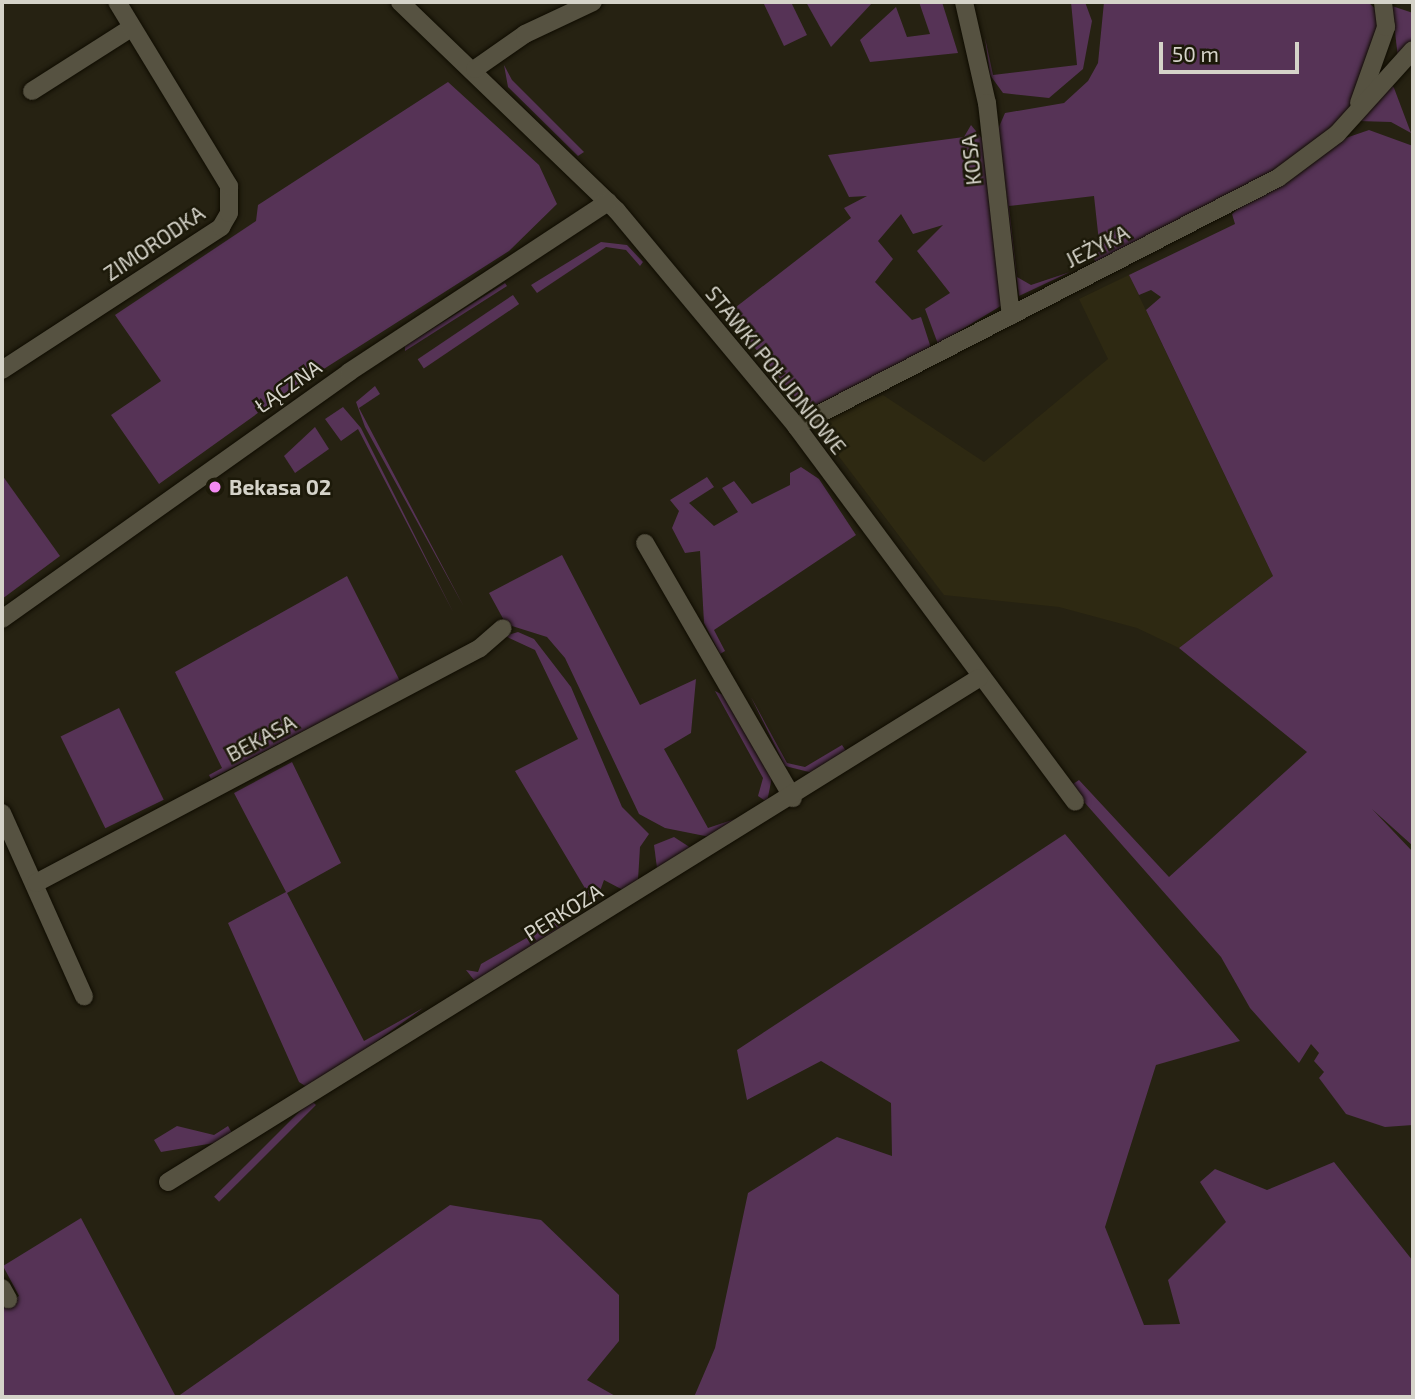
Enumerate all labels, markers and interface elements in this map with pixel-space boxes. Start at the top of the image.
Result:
scale bar [1163,28,1303,72]
text: 50 m [1172,41,1219,66]
street label: KOSA [956,133,986,187]
street label: ZIMORODKA [99,200,209,286]
street label: JEŻYKA [1061,219,1133,273]
street label: STAWKI POŁUDNIOWE [701,281,851,459]
street label: ŁĄCZNA [250,354,326,418]
place label: Bekasa 02 [229,474,331,500]
marker: Bekasa 02 [207,479,223,495]
street label: BEKASA [222,709,300,767]
street label: PERKOZA [519,878,607,946]

